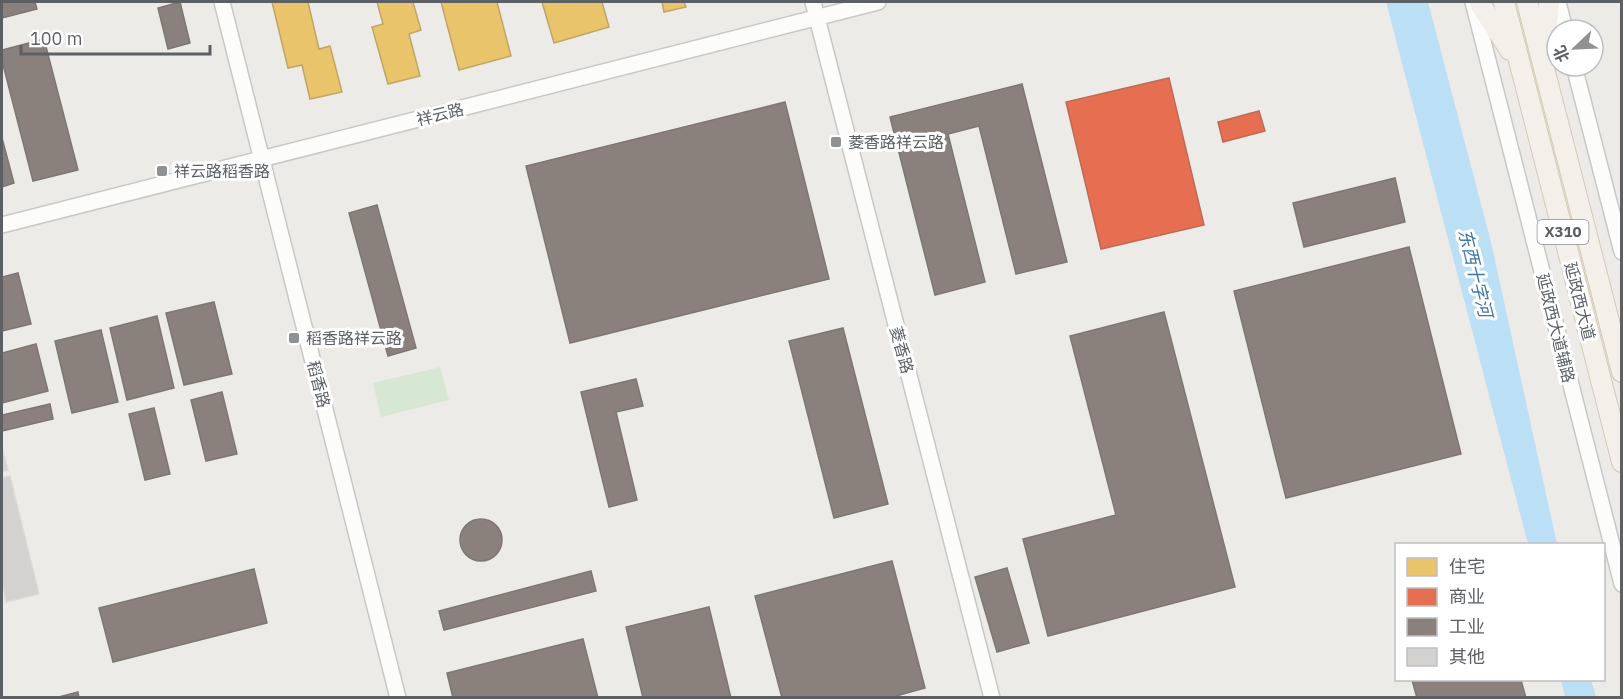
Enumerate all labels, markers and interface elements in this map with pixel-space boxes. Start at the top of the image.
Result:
scale bar [21,18,210,56]
north arrow [1545,18,1605,78]
text: 100 m [30,27,82,50]
text: 北 [1549,43,1574,65]
street label: 祥云路 [414,98,466,130]
place label: 菱香路祥云路 [848,132,944,152]
marker: 菱香路祥云路 [829,135,843,149]
place label: 祥云路稻香路 [174,161,270,181]
marker: 祥云路稻香路 [155,164,169,178]
road number: X310 [1538,220,1588,244]
water label: 东西十字河 [1453,226,1498,322]
street label: 延政西大道 [1561,260,1599,342]
street label: 延政西大道辅路 [1533,271,1579,385]
street label: 菱香路 [886,324,918,376]
place label: 稻香路祥云路 [306,328,402,348]
marker: 稻香路祥云路 [287,331,301,345]
street label: 稻香路 [303,358,335,410]
legend [1395,543,1605,681]
text: 住宅 [1449,555,1485,578]
text: 商业 [1449,585,1485,608]
text: 工业 [1449,615,1485,638]
text: 其他 [1449,645,1485,668]

